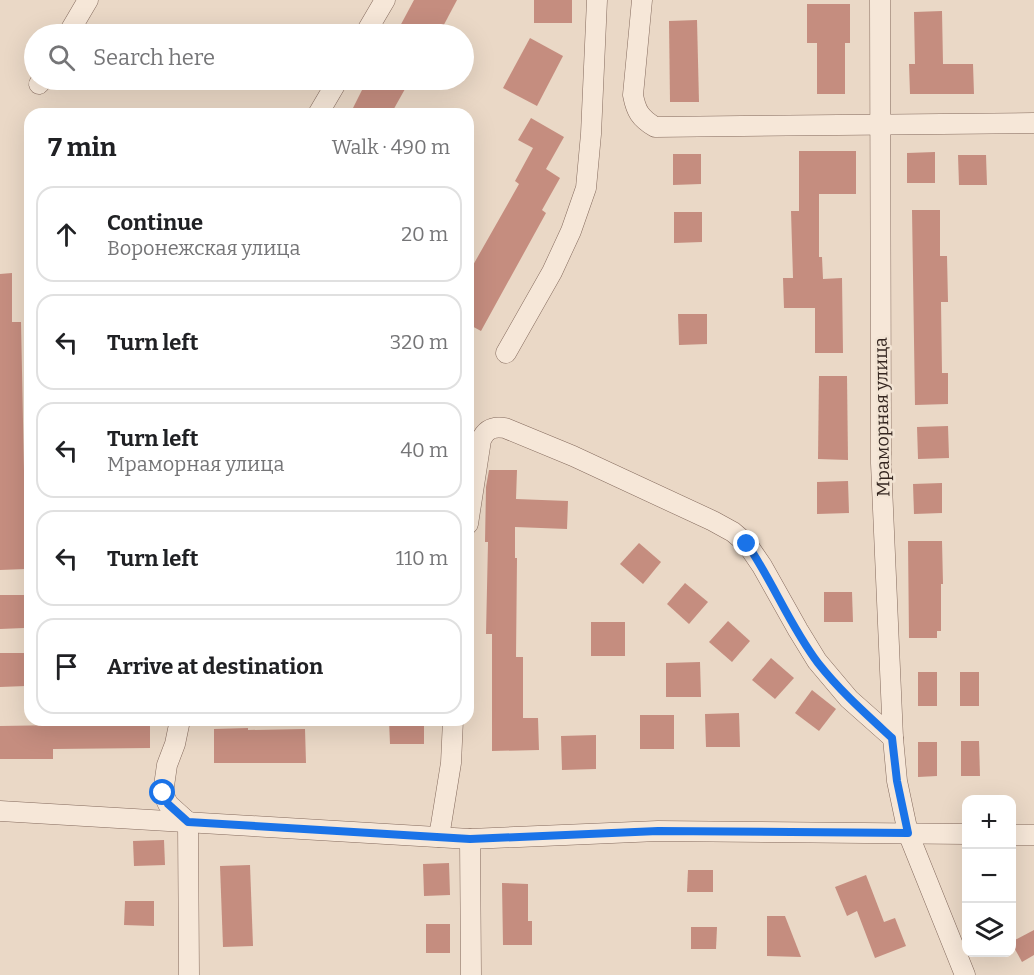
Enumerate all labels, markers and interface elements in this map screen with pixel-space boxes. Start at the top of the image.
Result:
search box [24,24,474,90]
icon: search [45,41,78,74]
text: Search here [93,44,215,71]
text: 7 min [48,132,116,163]
text: Walk · 490 m [332,135,450,159]
text: Continue [107,209,203,236]
icon: ahead [50,218,83,251]
text: 20 m [401,222,448,246]
text: Воронежская улица [107,236,301,260]
icon: left [50,326,83,359]
text: Turn left [107,329,199,356]
text: 320 m [390,330,448,354]
street label: Мраморная улица [870,337,894,497]
text: Turn left [107,425,199,452]
icon: left [50,434,83,467]
text: 40 m [400,438,448,462]
text: Мраморная улица [107,452,284,476]
route end [733,530,759,556]
icon: left [50,542,83,575]
text: Turn left [107,545,199,572]
text: 110 m [396,546,448,570]
icon: arrive [50,650,83,683]
text: Arrive at destination [107,653,323,680]
route start [149,779,175,805]
map controls [962,795,1016,957]
button: + [962,795,1016,849]
button: − [962,849,1016,903]
button: layers [962,903,1016,957]

